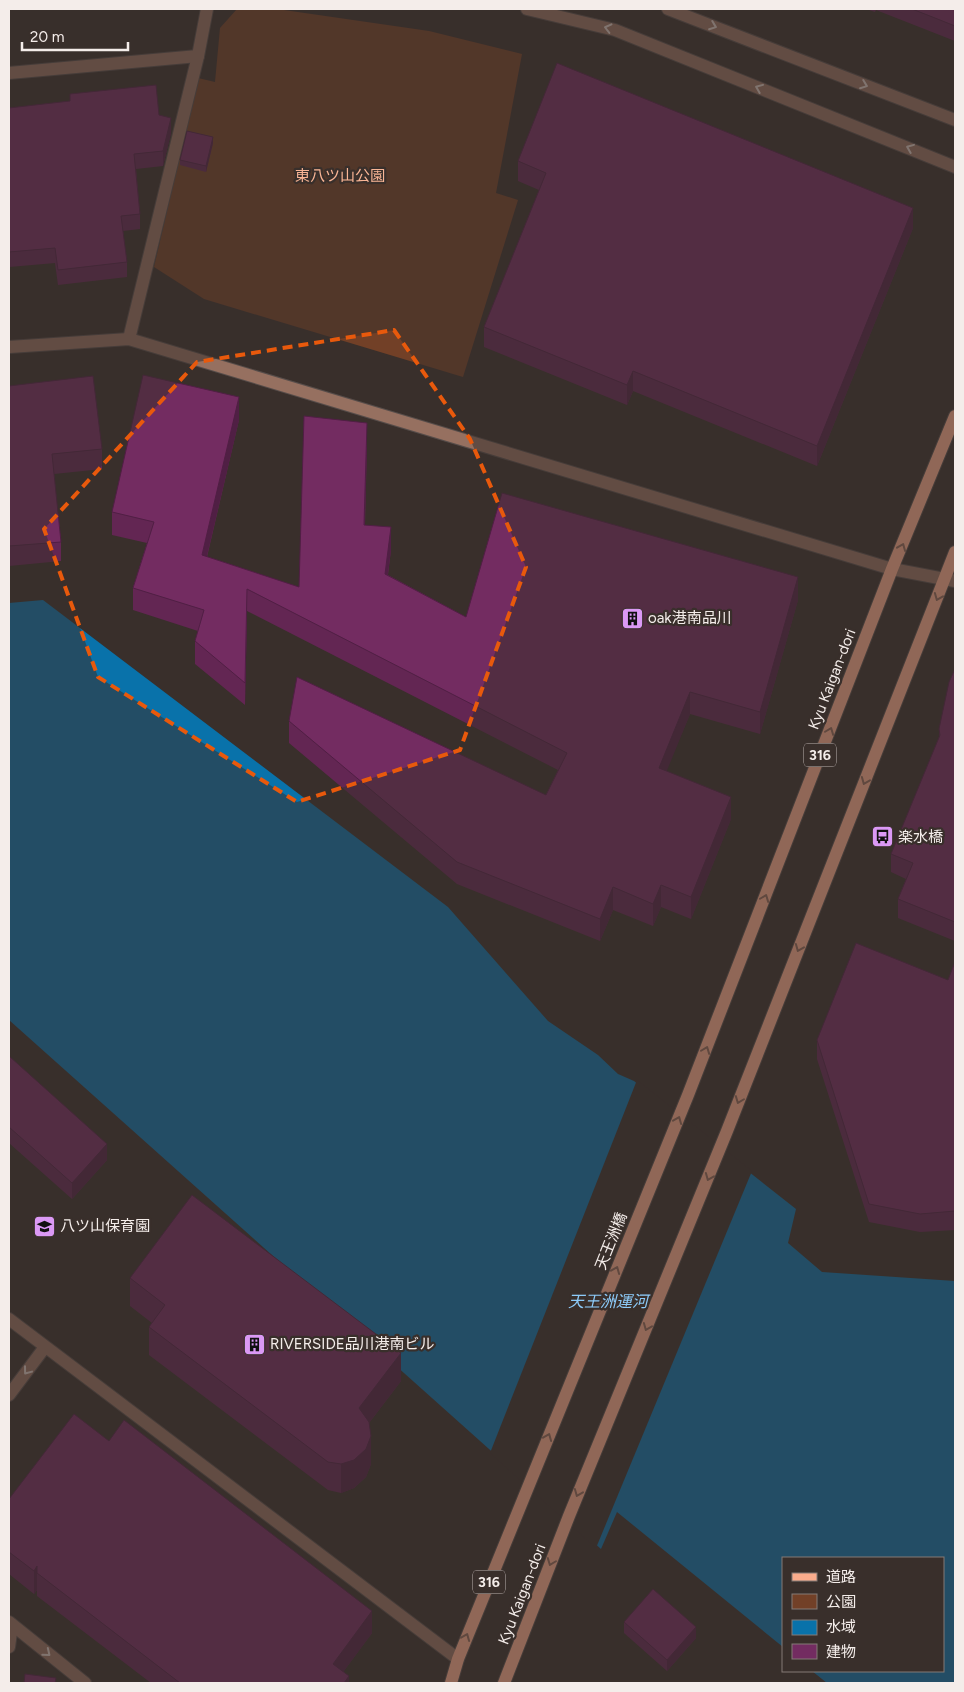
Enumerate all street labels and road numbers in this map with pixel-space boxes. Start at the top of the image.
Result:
street label: Kyu Kaigan-dori [805,626,859,732]
road number: 316 [804,744,836,766]
street label: 天王洲橋 [591,1210,631,1272]
street label: Kyu Kaigan-dori [495,1541,549,1647]
road number: 316 [473,1570,505,1594]

